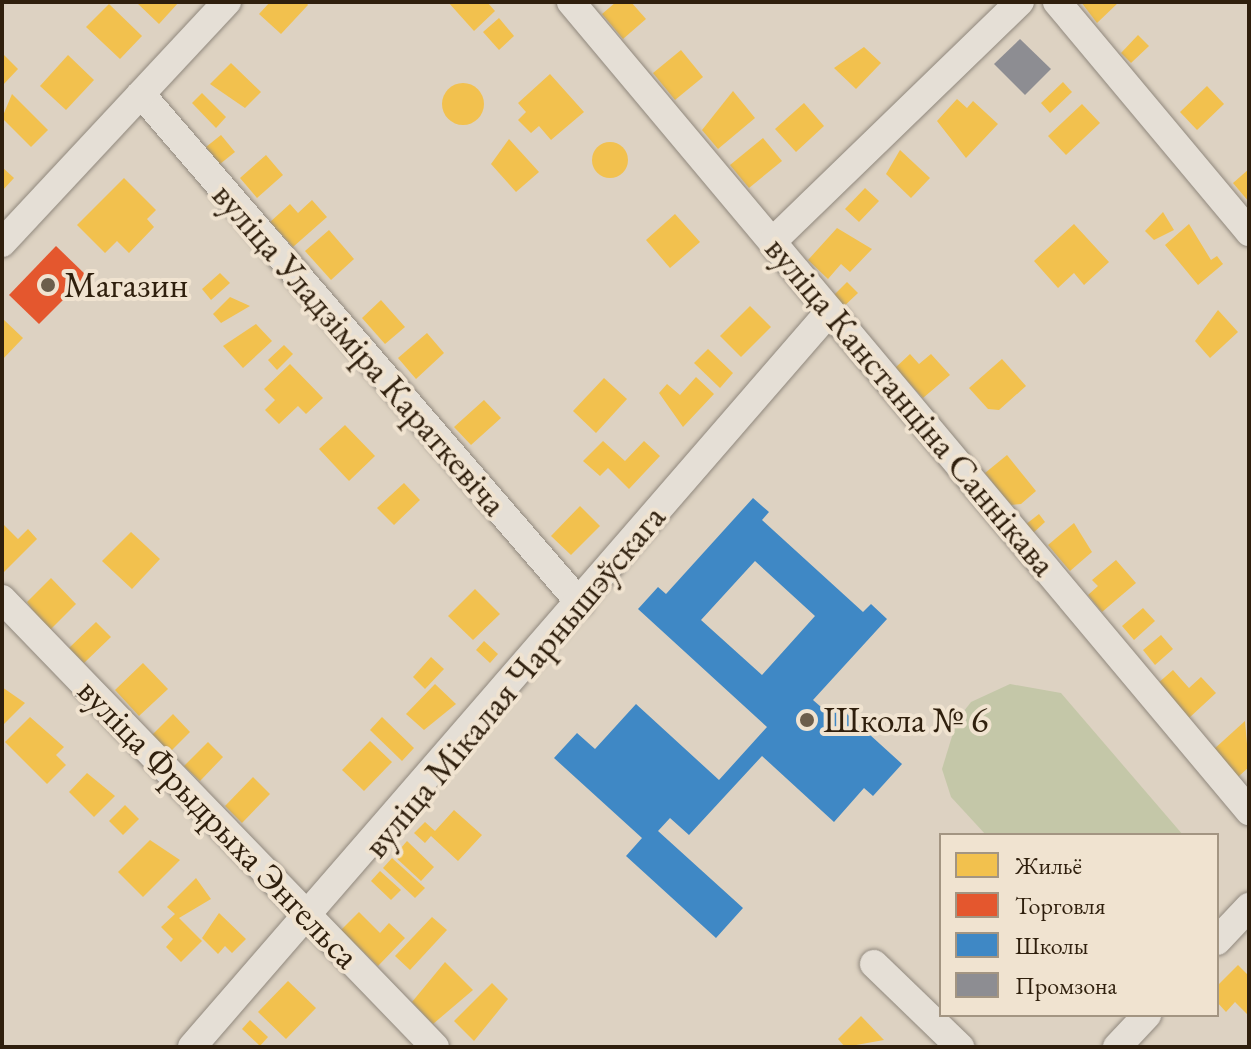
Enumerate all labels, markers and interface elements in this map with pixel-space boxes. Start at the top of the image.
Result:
street label: вуліца Уладзіміра Караткевіча [204,174,516,524]
street label: вуліца Канстанціна Саннікава [756,227,1066,585]
place label: Магазин [64,263,188,307]
marker: Магазин [39,276,57,294]
street label: вуліца Мікалая Чарнышэўскага [354,496,674,866]
street label: вуліца Фрыдрыха Энгельса [69,669,369,977]
place label: Школа № 6 [823,698,988,742]
marker: Школа № 6 [798,711,816,729]
legend [939,833,1219,1017]
text: Жильё [1015,850,1082,881]
text: Торговля [1015,890,1105,921]
text: Школы [1015,930,1088,961]
text: Промзона [1015,970,1117,1001]

